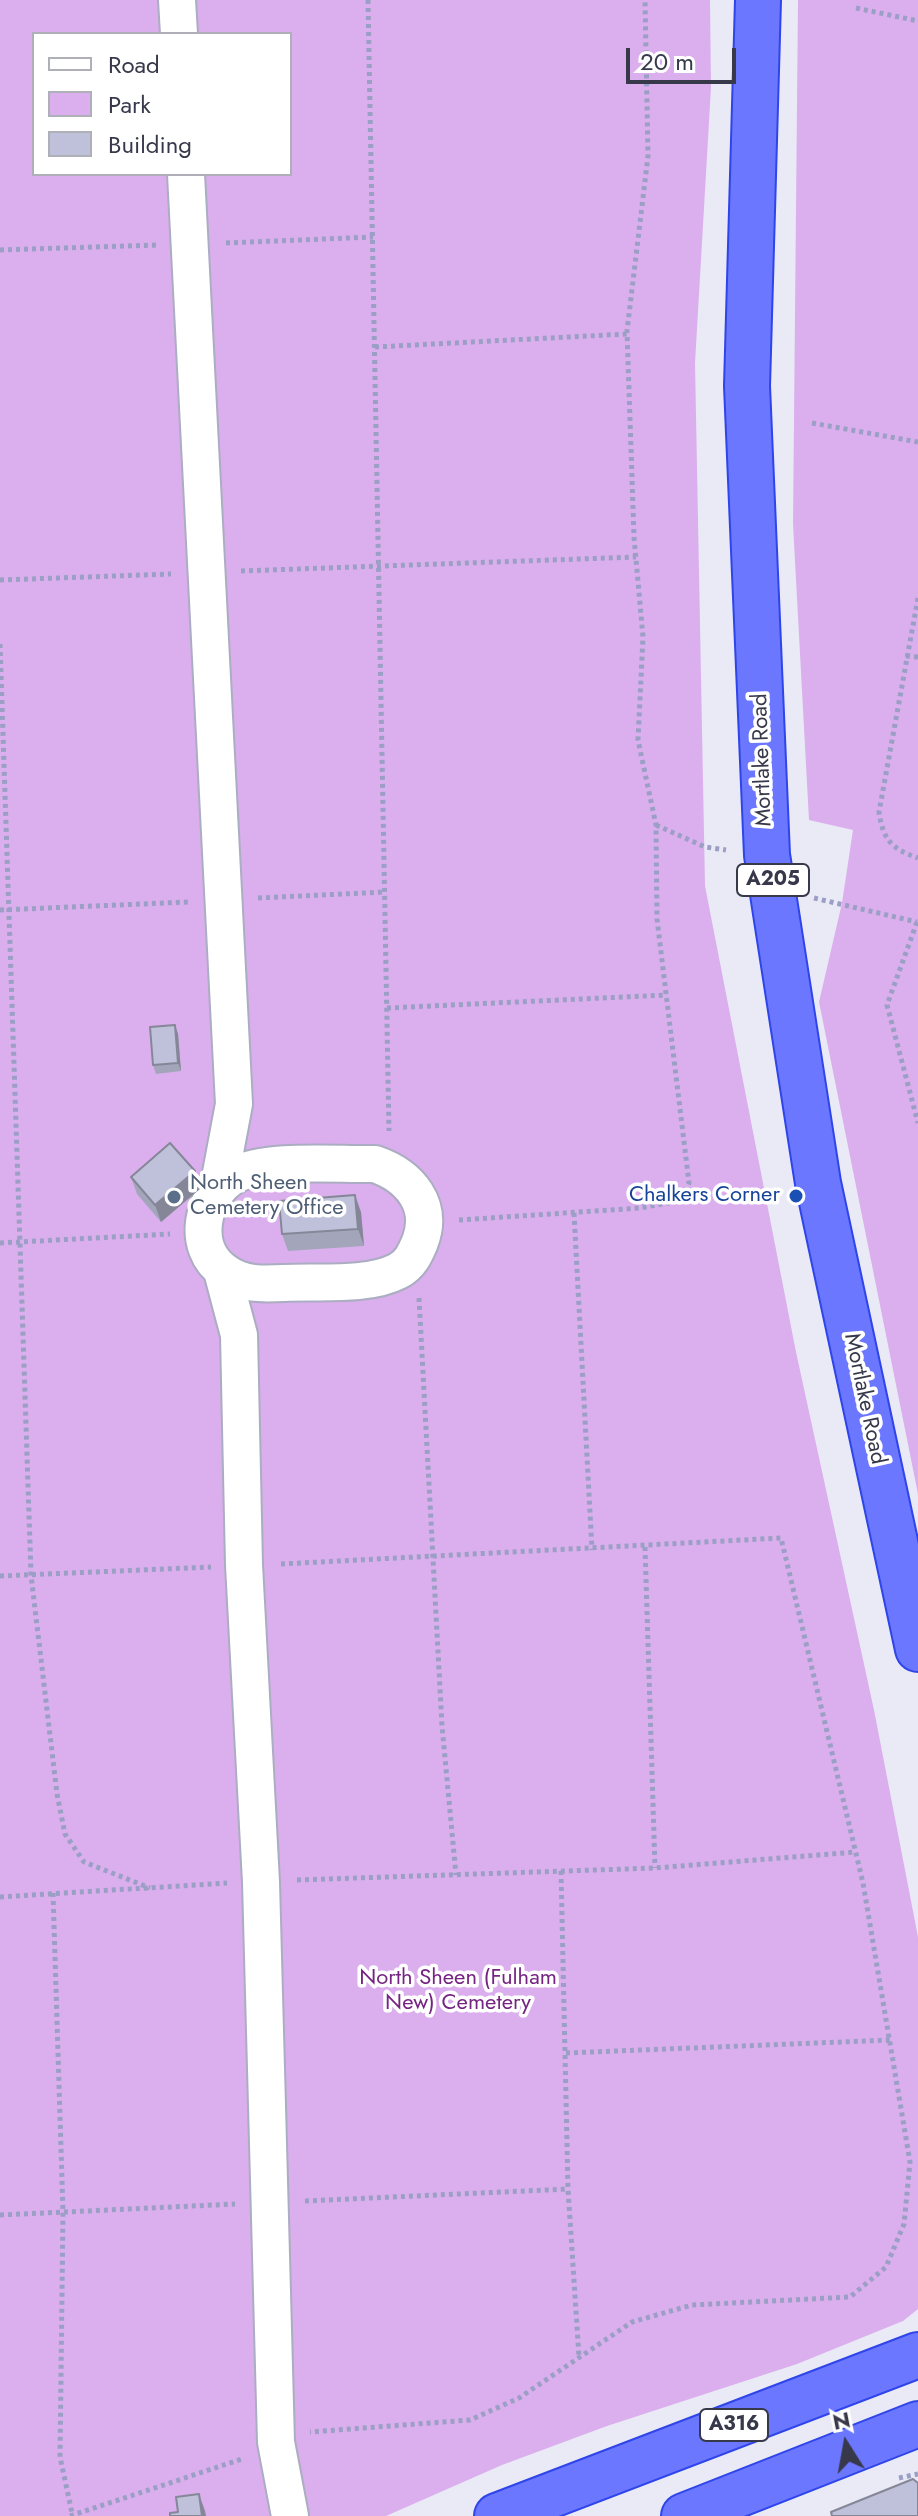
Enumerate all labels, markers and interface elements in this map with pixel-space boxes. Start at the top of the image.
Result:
legend [32,32,292,176]
scale bar [630,32,740,82]
text: 20 m [640,44,694,79]
text: Road [108,47,160,82]
text: Park [108,87,151,122]
text: Building [108,127,192,162]
street label: Mortlake Road [747,693,779,827]
road number: A205 [737,864,809,896]
place label: North Sheen Cemetery Office [190,1171,344,1222]
place label: Chalkers Corner [629,1183,780,1209]
marker: Chalkers Corner [787,1187,805,1205]
marker: North Sheen Cemetery Office [165,1188,183,1206]
street label: Mortlake Road [837,1331,891,1467]
park label: North Sheen (Fulham New) Cemetery [359,1966,557,2018]
text: N [830,2403,853,2438]
north arrow [806,2404,886,2484]
road number: A316 [700,2409,768,2441]

